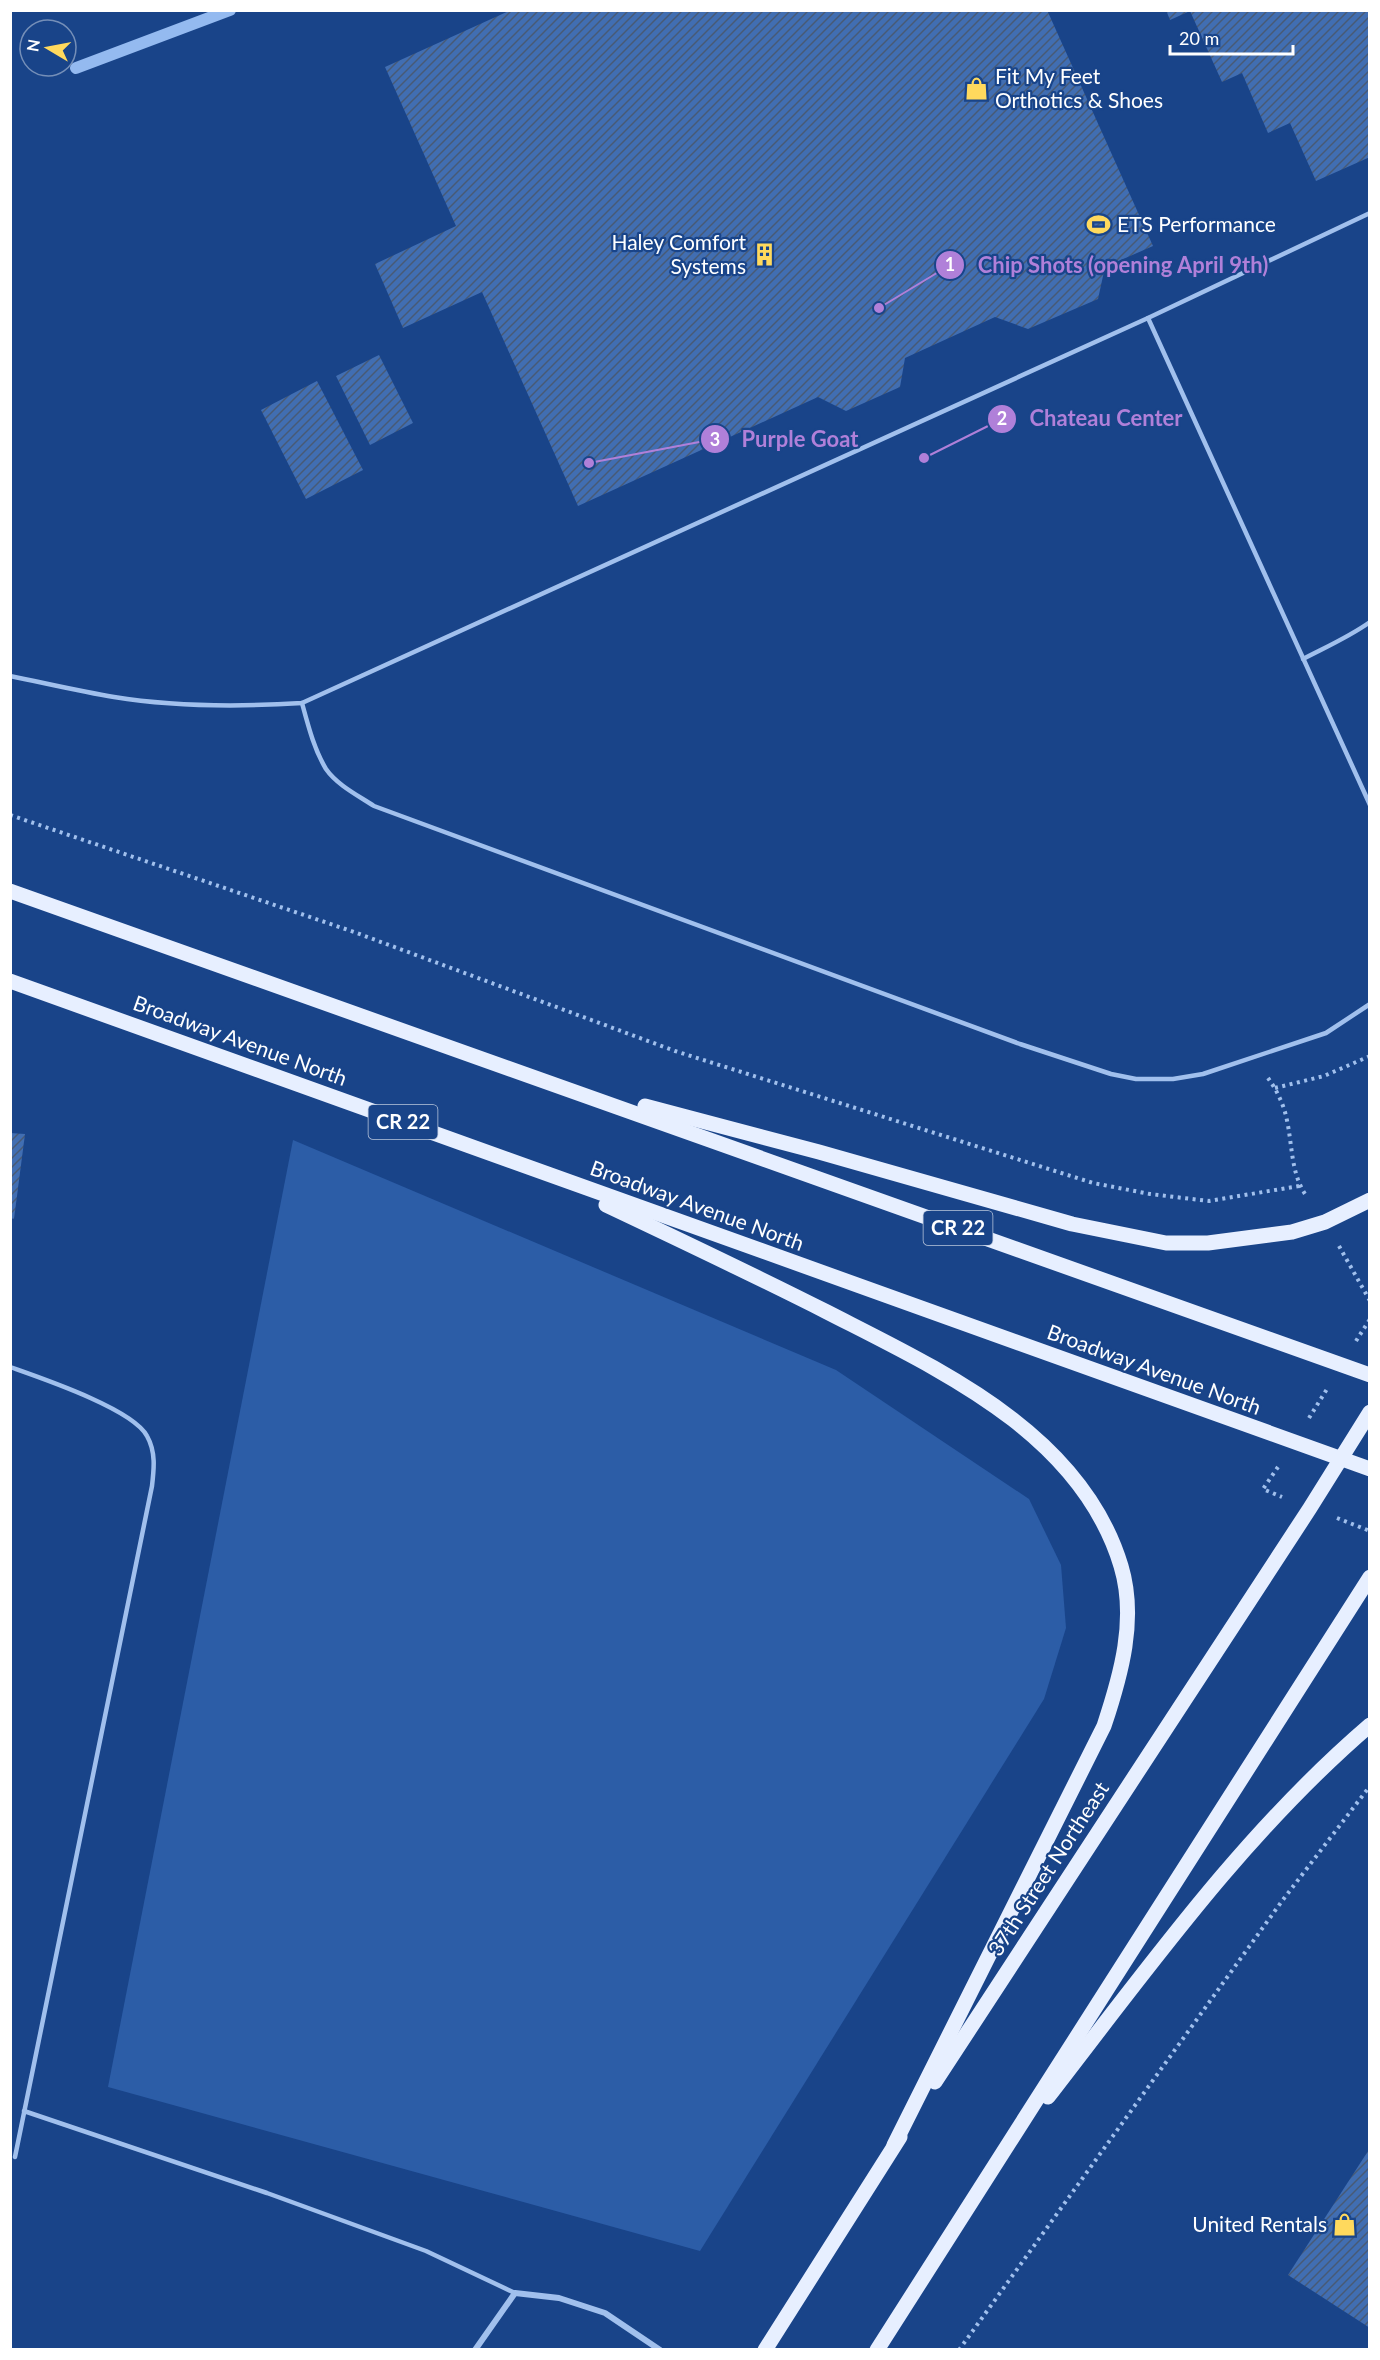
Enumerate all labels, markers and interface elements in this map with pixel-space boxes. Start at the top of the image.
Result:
north arrow [18,18,78,78]
scale bar [1170,18,1293,56]
text: 20 m [1179,27,1219,49]
text: N [22,38,43,53]
place label: Fit My Feet Orthotics & Shoes [995,63,1163,112]
shop icon: Fit My Feet Orthotics & Shoes [964,76,990,102]
place label: ETS Performance [1117,211,1276,236]
sports icon: ETS Performance [1086,212,1112,238]
place label: Haley Comfort Systems [611,229,746,278]
building icon: Haley Comfort Systems [751,242,777,268]
callout: Chip Shots (opening April 9th) [935,245,1280,285]
text: Chip Shots (opening April 9th) [978,251,1268,278]
text: 1 [945,253,955,275]
callout: Chateau Center [987,399,1194,439]
text: Chateau Center [1029,404,1183,431]
text: 2 [997,407,1007,429]
callout: Purple Goat [700,419,871,459]
text: Purple Goat [742,425,859,452]
text: 3 [710,428,720,450]
street label: Broadway Avenue North [130,989,351,1090]
road number: CR 22 [368,1105,438,1139]
street label: Broadway Avenue North [587,1154,808,1255]
road number: CR 22 [924,1211,992,1245]
street label: Broadway Avenue North [1044,1318,1265,1419]
street label: 37th Street Northeast [982,1776,1114,1960]
place label: United Rentals [1192,2211,1327,2236]
shop icon: United Rentals [1332,2212,1358,2238]

